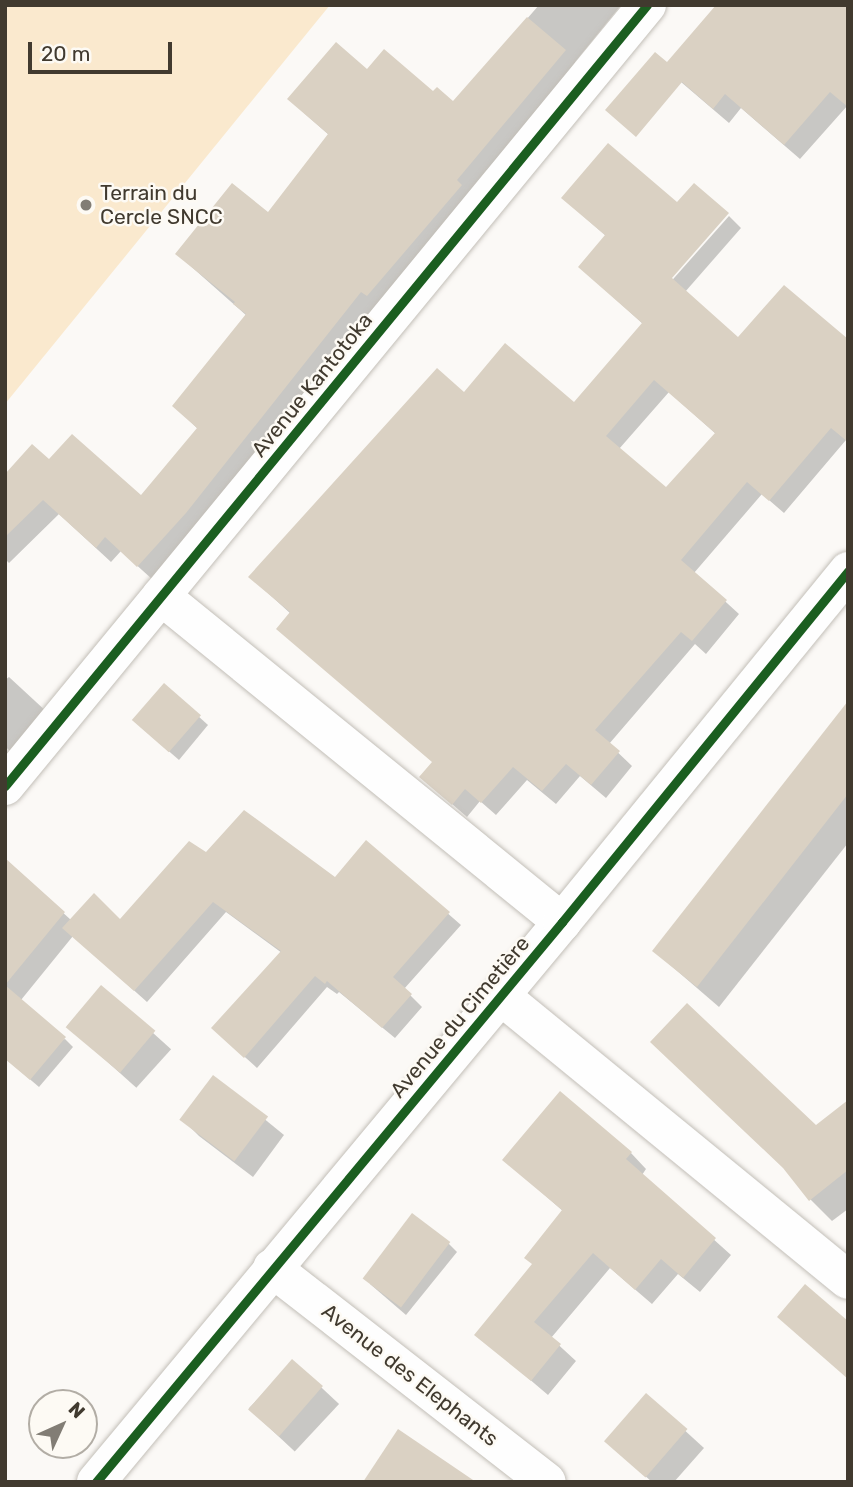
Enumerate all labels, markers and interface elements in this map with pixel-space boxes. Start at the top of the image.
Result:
scale bar [32,28,175,72]
text: 20 m [41,41,90,66]
place label: Terrain du Cercle SNCC [100,180,223,230]
marker: Terrain du Cercle SNCC [78,197,94,213]
street label: Avenue Kantotoka [246,308,378,462]
street label: Avenue du Cimetière [385,931,535,1103]
street label: Avenue des Elephants [317,1298,503,1452]
north arrow [28,1389,98,1459]
text: N [64,1397,90,1423]

